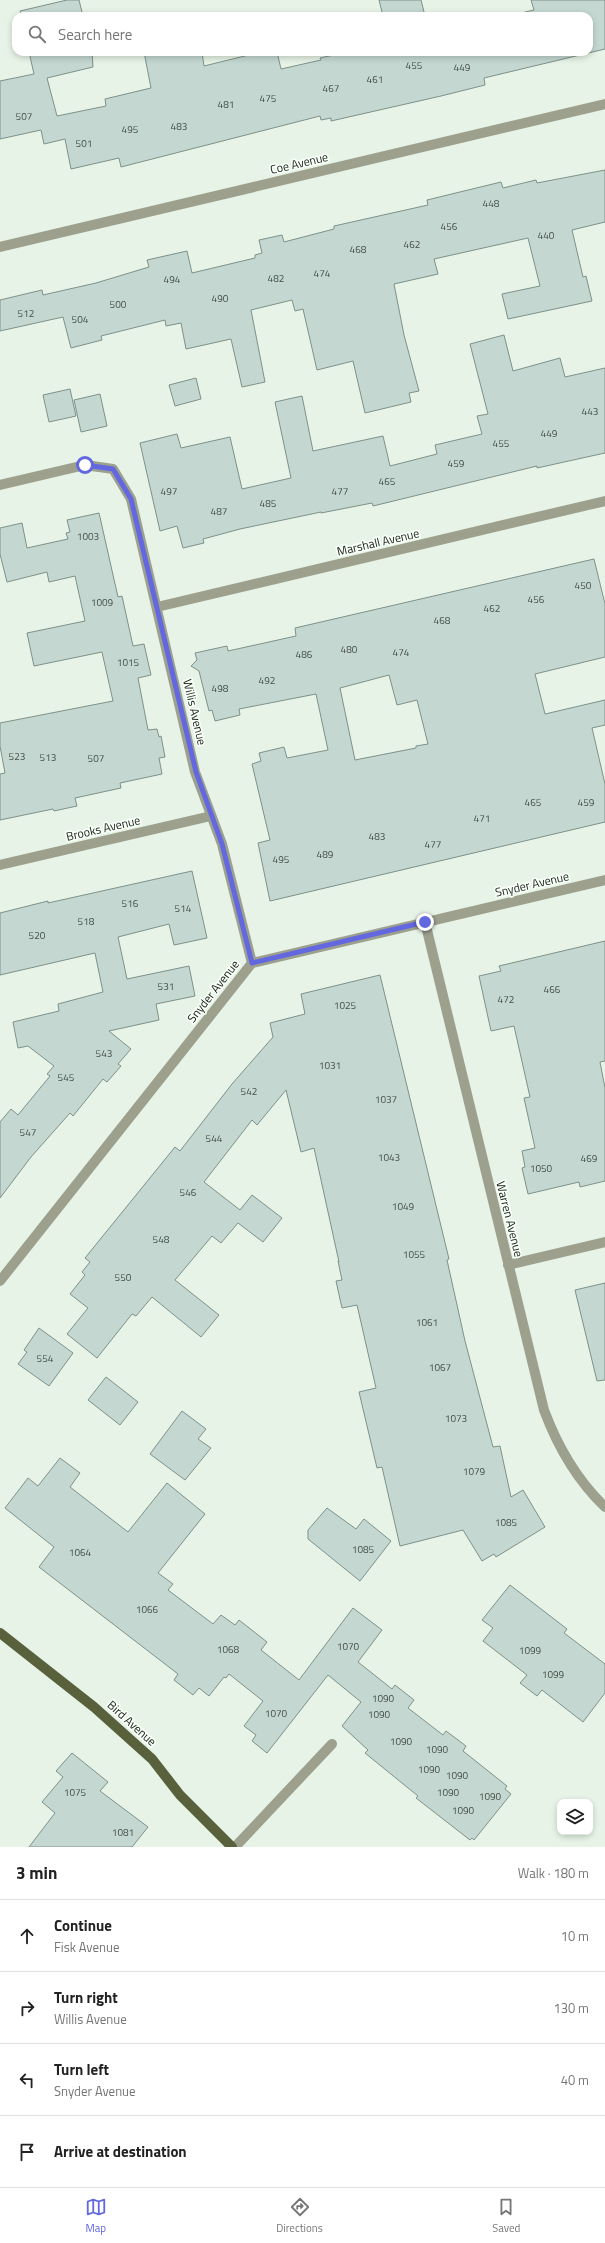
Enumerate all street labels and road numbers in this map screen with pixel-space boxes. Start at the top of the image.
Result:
street label: Coe Avenue [268,147,330,179]
street label: Marshall Avenue [335,523,421,561]
street label: Willis Avenue [178,677,212,747]
street label: Brooks Avenue [64,810,142,846]
street label: Snyder Avenue [493,866,571,902]
street label: Snyder Avenue [182,955,244,1027]
street label: Warren Avenue [491,1179,529,1259]
street label: Bird Avenue [103,1696,161,1750]

